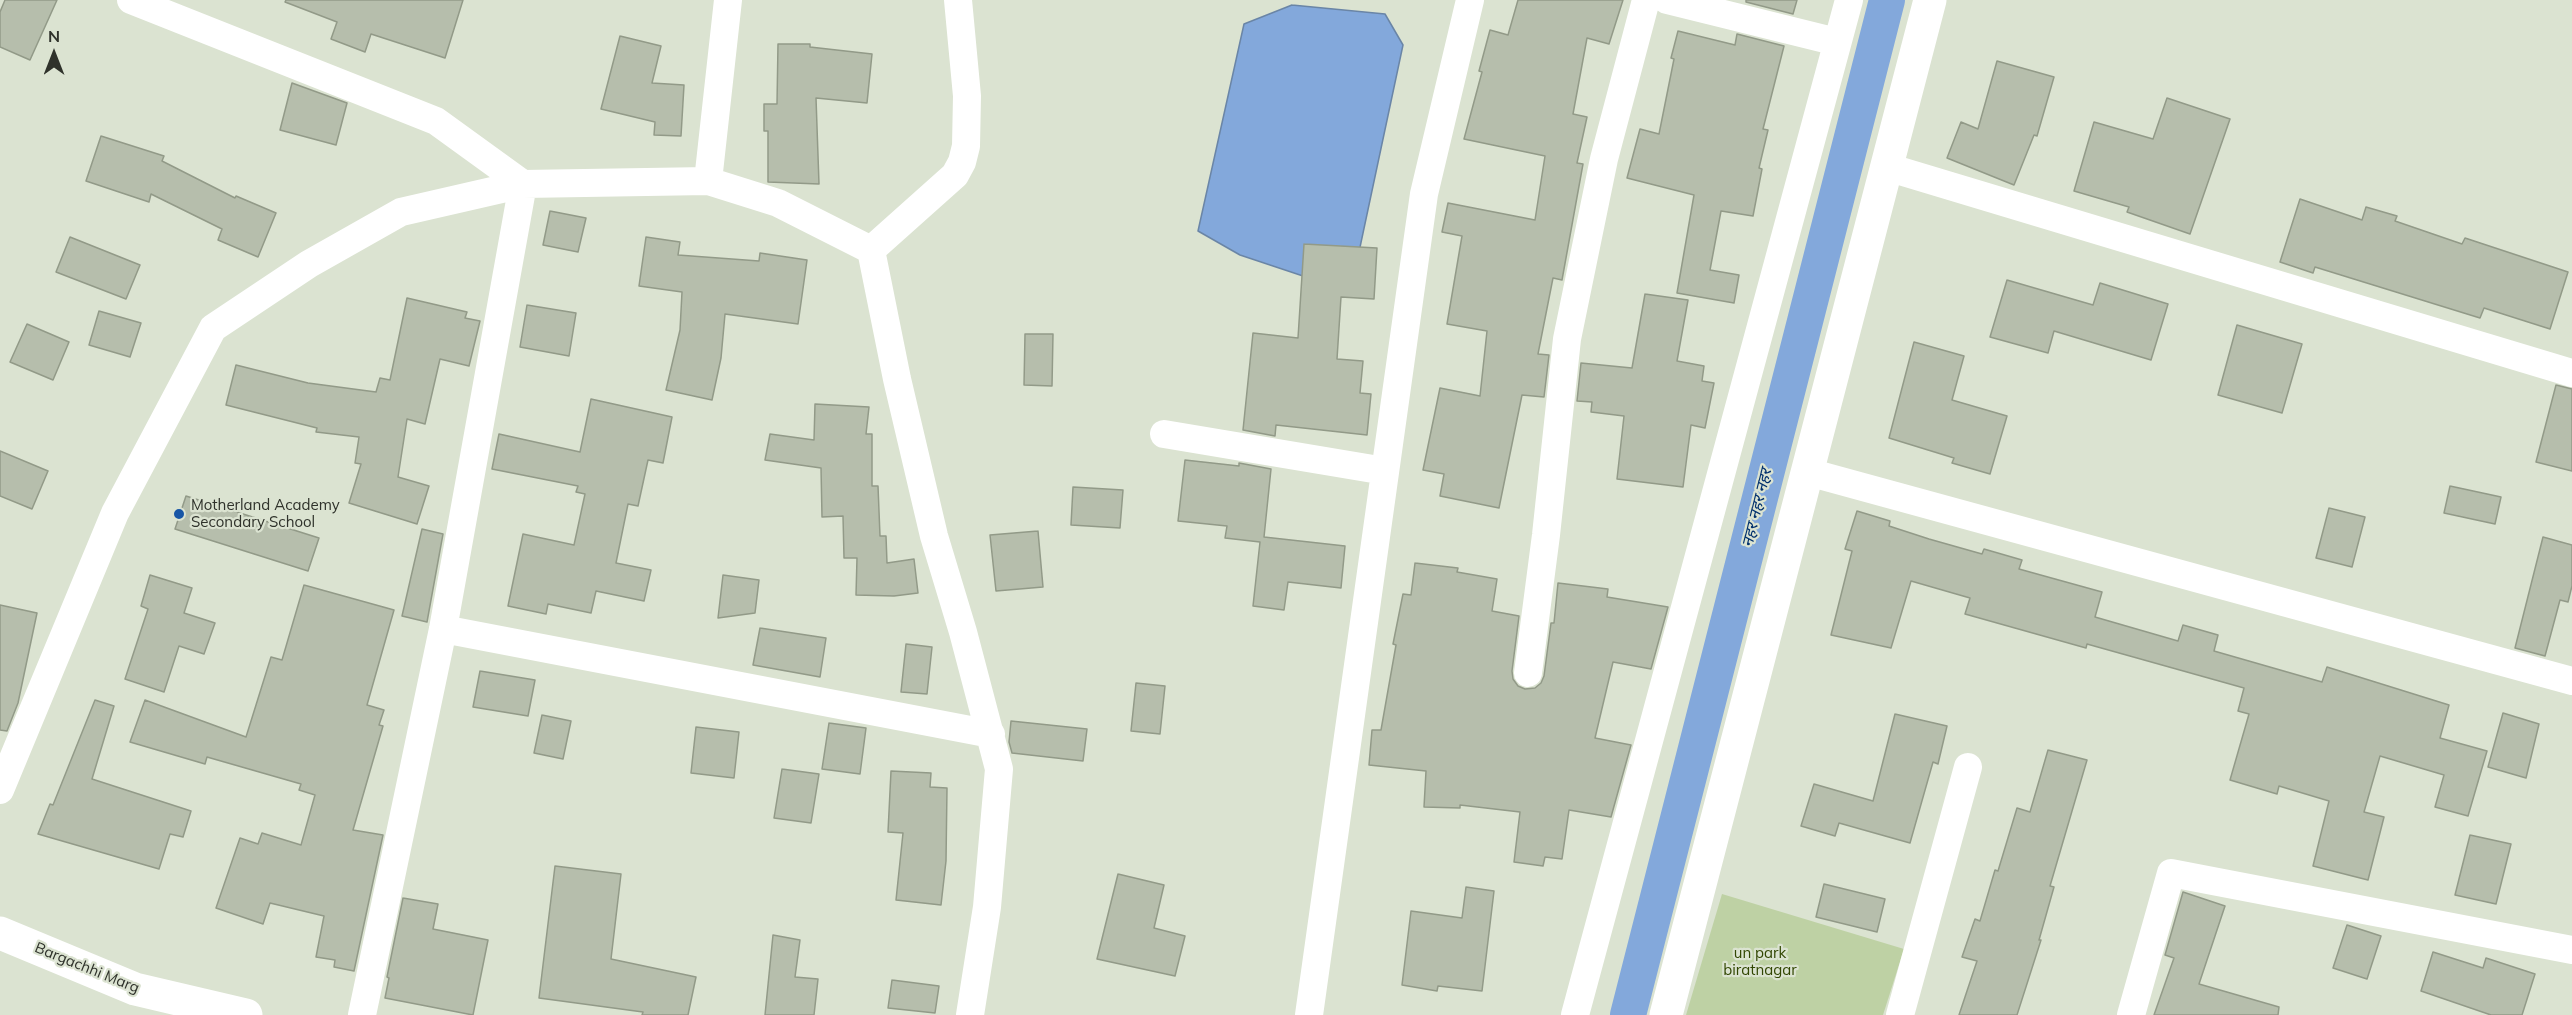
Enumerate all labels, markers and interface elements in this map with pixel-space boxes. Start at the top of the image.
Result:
north arrow [24,24,84,84]
text: N [48,26,60,46]
water label: नहर नहर नहर [1738,467,1776,549]
place label: Motherland Academy Secondary School [191,496,340,531]
marker: Motherland Academy Secondary School [172,507,186,521]
street label: Bargachhi Marg [32,939,142,997]
park label: un park biratnagar [1723,944,1797,979]

